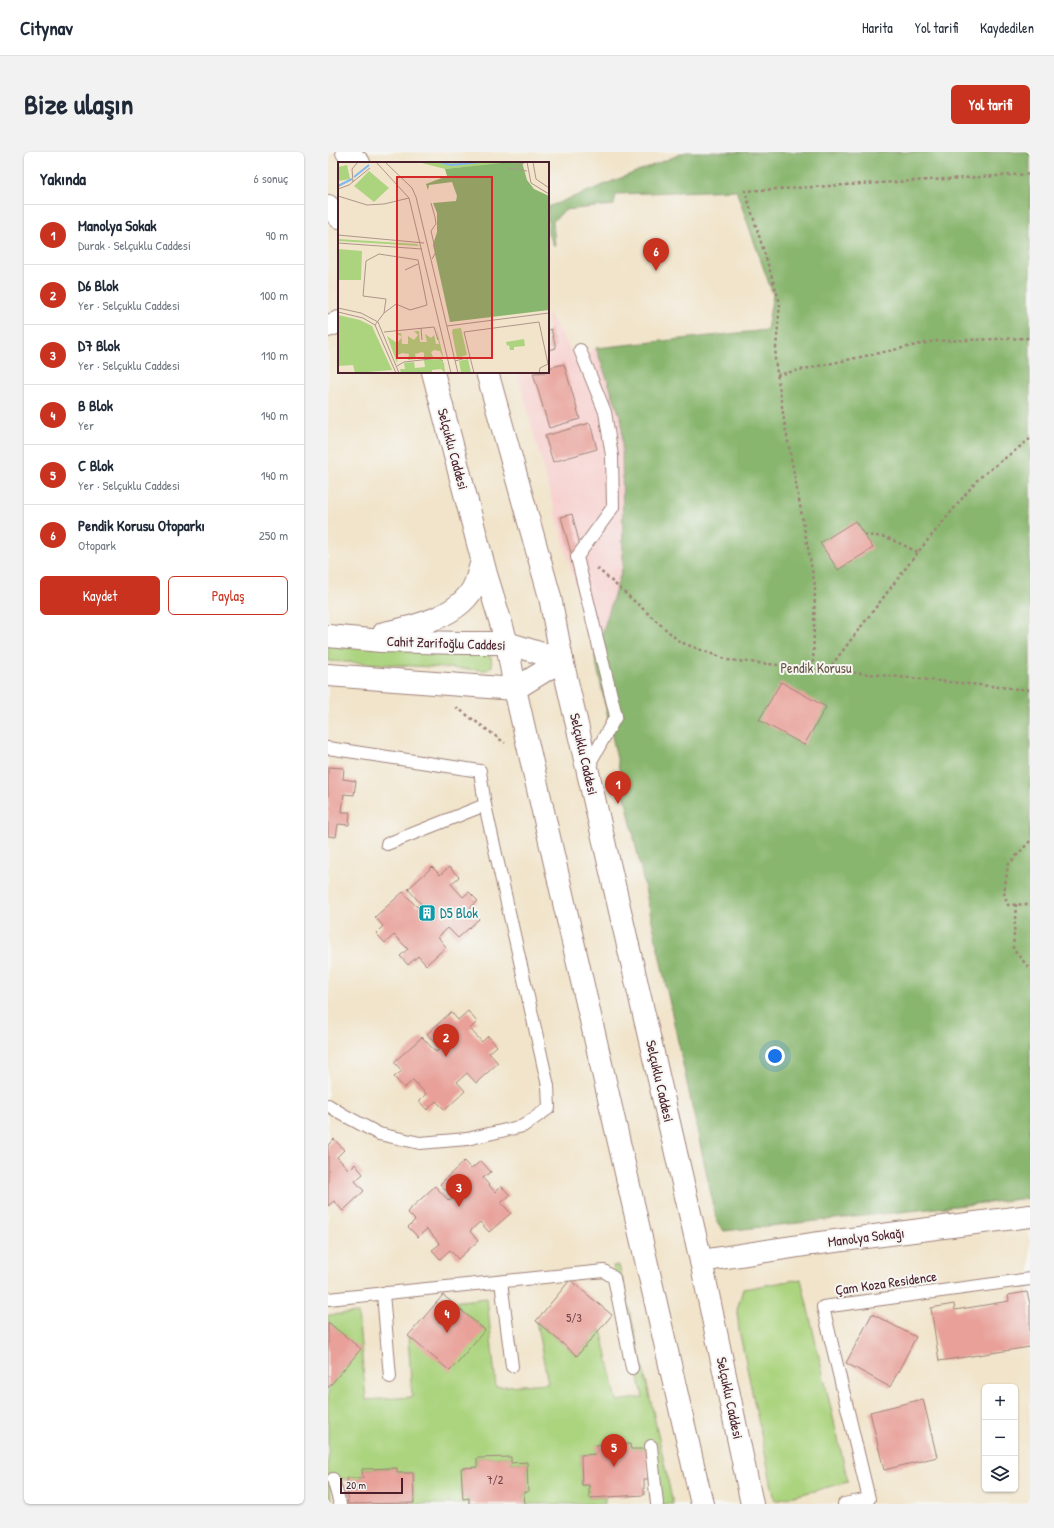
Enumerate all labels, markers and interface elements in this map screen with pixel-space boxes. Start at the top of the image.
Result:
text: Citynav [20,15,73,41]
text: Harita [862,18,893,37]
text: Yol tarifi [915,18,958,37]
text: Kaydedilen [980,18,1034,37]
text: Bize ulaşın [24,85,133,123]
button: Yol tarifi [951,85,1030,124]
inset map [338,162,549,373]
text: Yakında [40,167,86,190]
text: 6 sonuç [253,169,288,187]
text: Manolya Sokak [78,215,157,236]
text: 1 [51,226,55,244]
text: 90 m [266,226,288,244]
text: Durak · Selçuklu Caddesi [78,236,191,254]
pin: 6 [643,238,669,271]
text: D6 Blok [78,275,118,296]
text: 2 [50,286,56,304]
text: 100 m [260,286,288,304]
text: Yer · Selçuklu Caddesi [78,296,180,314]
text: D7 Blok [78,335,120,356]
text: 3 [50,346,56,364]
text: 110 m [261,346,288,364]
text: Yer · Selçuklu Caddesi [78,356,180,374]
text: B Blok [78,395,113,416]
text: 4 [51,406,55,424]
text: 140 m [261,406,288,424]
street label: Selçuklu Caddesi [434,406,473,492]
text: Yer [78,416,94,434]
text: C Blok [78,455,114,476]
text: 5 [50,466,56,484]
text: 140 m [261,466,288,484]
text: Yer · Selçuklu Caddesi [78,476,180,494]
text: Pendik Korusu Otoparkı [78,515,205,536]
text: 6 [50,526,56,544]
text: 250 m [259,526,288,544]
text: Otopark [78,536,116,554]
button: Kaydet [40,576,160,615]
button: Paylaş [168,576,288,615]
street label: Cahit Zarifoğlu Caddesi [386,631,506,655]
park label: Pendik Korusu [780,658,852,677]
street label: Selçuklu Caddesi [566,711,603,797]
pin: 1 [605,771,631,804]
building icon: D5 Blok [417,903,437,923]
place label: D5 Blok [440,903,478,922]
pin: 2 [433,1024,459,1057]
street label: Selçuklu Caddesi [642,1038,679,1124]
your location [765,1046,785,1066]
pin: 3 [446,1174,472,1207]
street label: Manolya Sokağı [827,1222,905,1252]
street label: Çam Koza Residence [834,1266,938,1299]
pin: 4 [434,1300,460,1333]
house number: 5/3 [566,1309,582,1326]
street label: Selçuklu Caddesi [713,1355,748,1441]
map controls [982,1384,1018,1492]
button: + [982,1384,1018,1420]
button: − [982,1420,1018,1456]
pin: 5 [601,1434,627,1467]
button: layers [982,1456,1018,1492]
house number: 7/2 [487,1471,504,1488]
scale bar [340,1476,403,1495]
text: 20 m [346,1478,366,1492]

